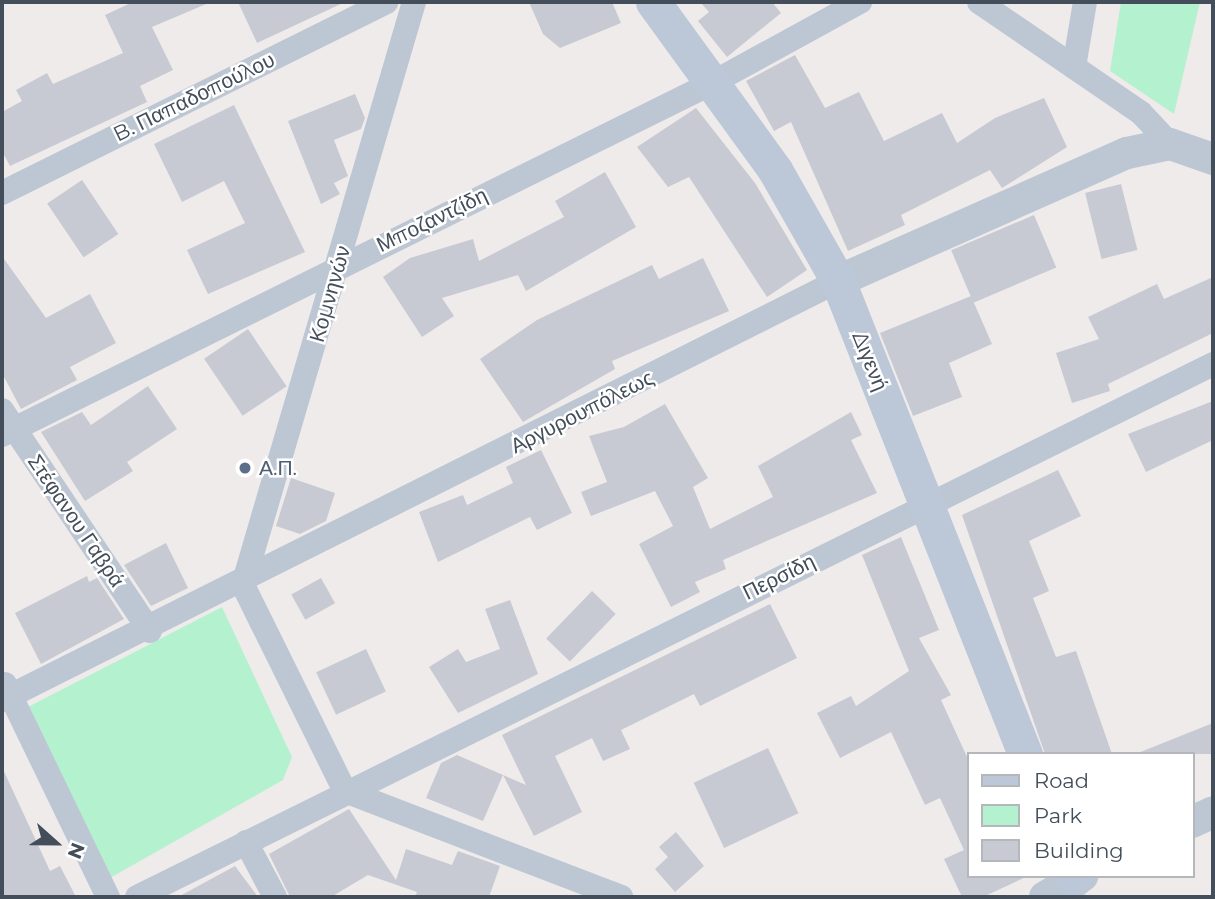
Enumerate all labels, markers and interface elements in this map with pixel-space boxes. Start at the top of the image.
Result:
street label: B. Παπαδοπούλου [109,47,279,147]
street label: Μποζαντζίδη [372,182,492,258]
street label: Κομνηνών [304,243,356,345]
street label: Διγενή [847,328,893,394]
street label: Αργυρουπόλεως [506,365,658,459]
street label: Στέφανου Γαβρά [22,450,130,592]
place label: Α.Π. [259,455,297,481]
marker: Α.Π. [237,460,253,476]
street label: Περσίδη [739,549,819,605]
legend [967,752,1194,878]
text: Road [1034,768,1089,793]
text: Park [1034,803,1082,828]
north arrow [21,808,91,878]
text: Building [1034,838,1124,863]
text: N [63,839,90,862]

